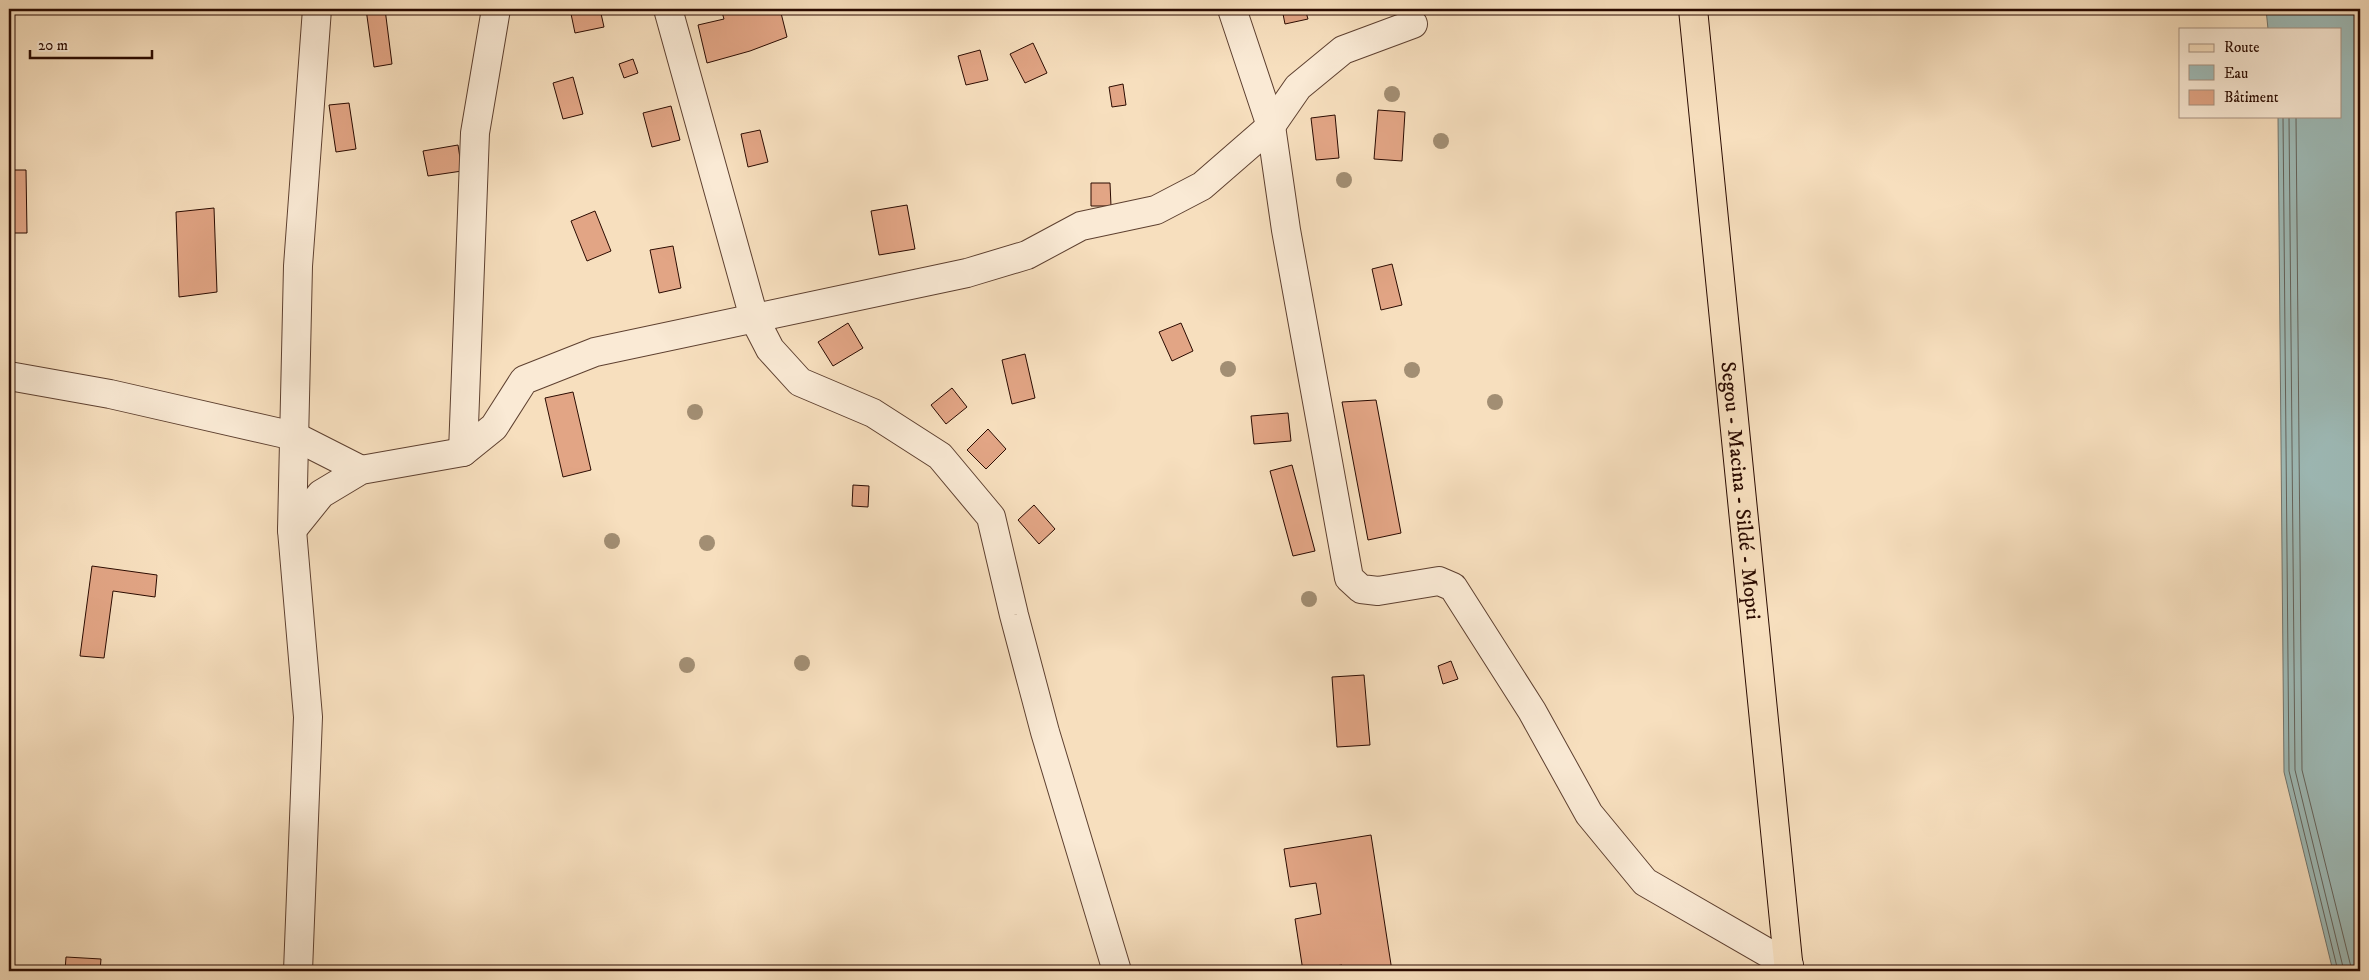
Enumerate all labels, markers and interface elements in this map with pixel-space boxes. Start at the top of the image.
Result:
scale bar [30,28,152,60]
legend [2179,28,2342,118]
text: 20 m [38,36,68,55]
text: Route [2224,38,2259,57]
text: Eau [2224,64,2248,83]
text: Bâtiment [2224,88,2279,107]
street label: Segou - Macina - Sildé - Mopti [1714,360,1766,621]

